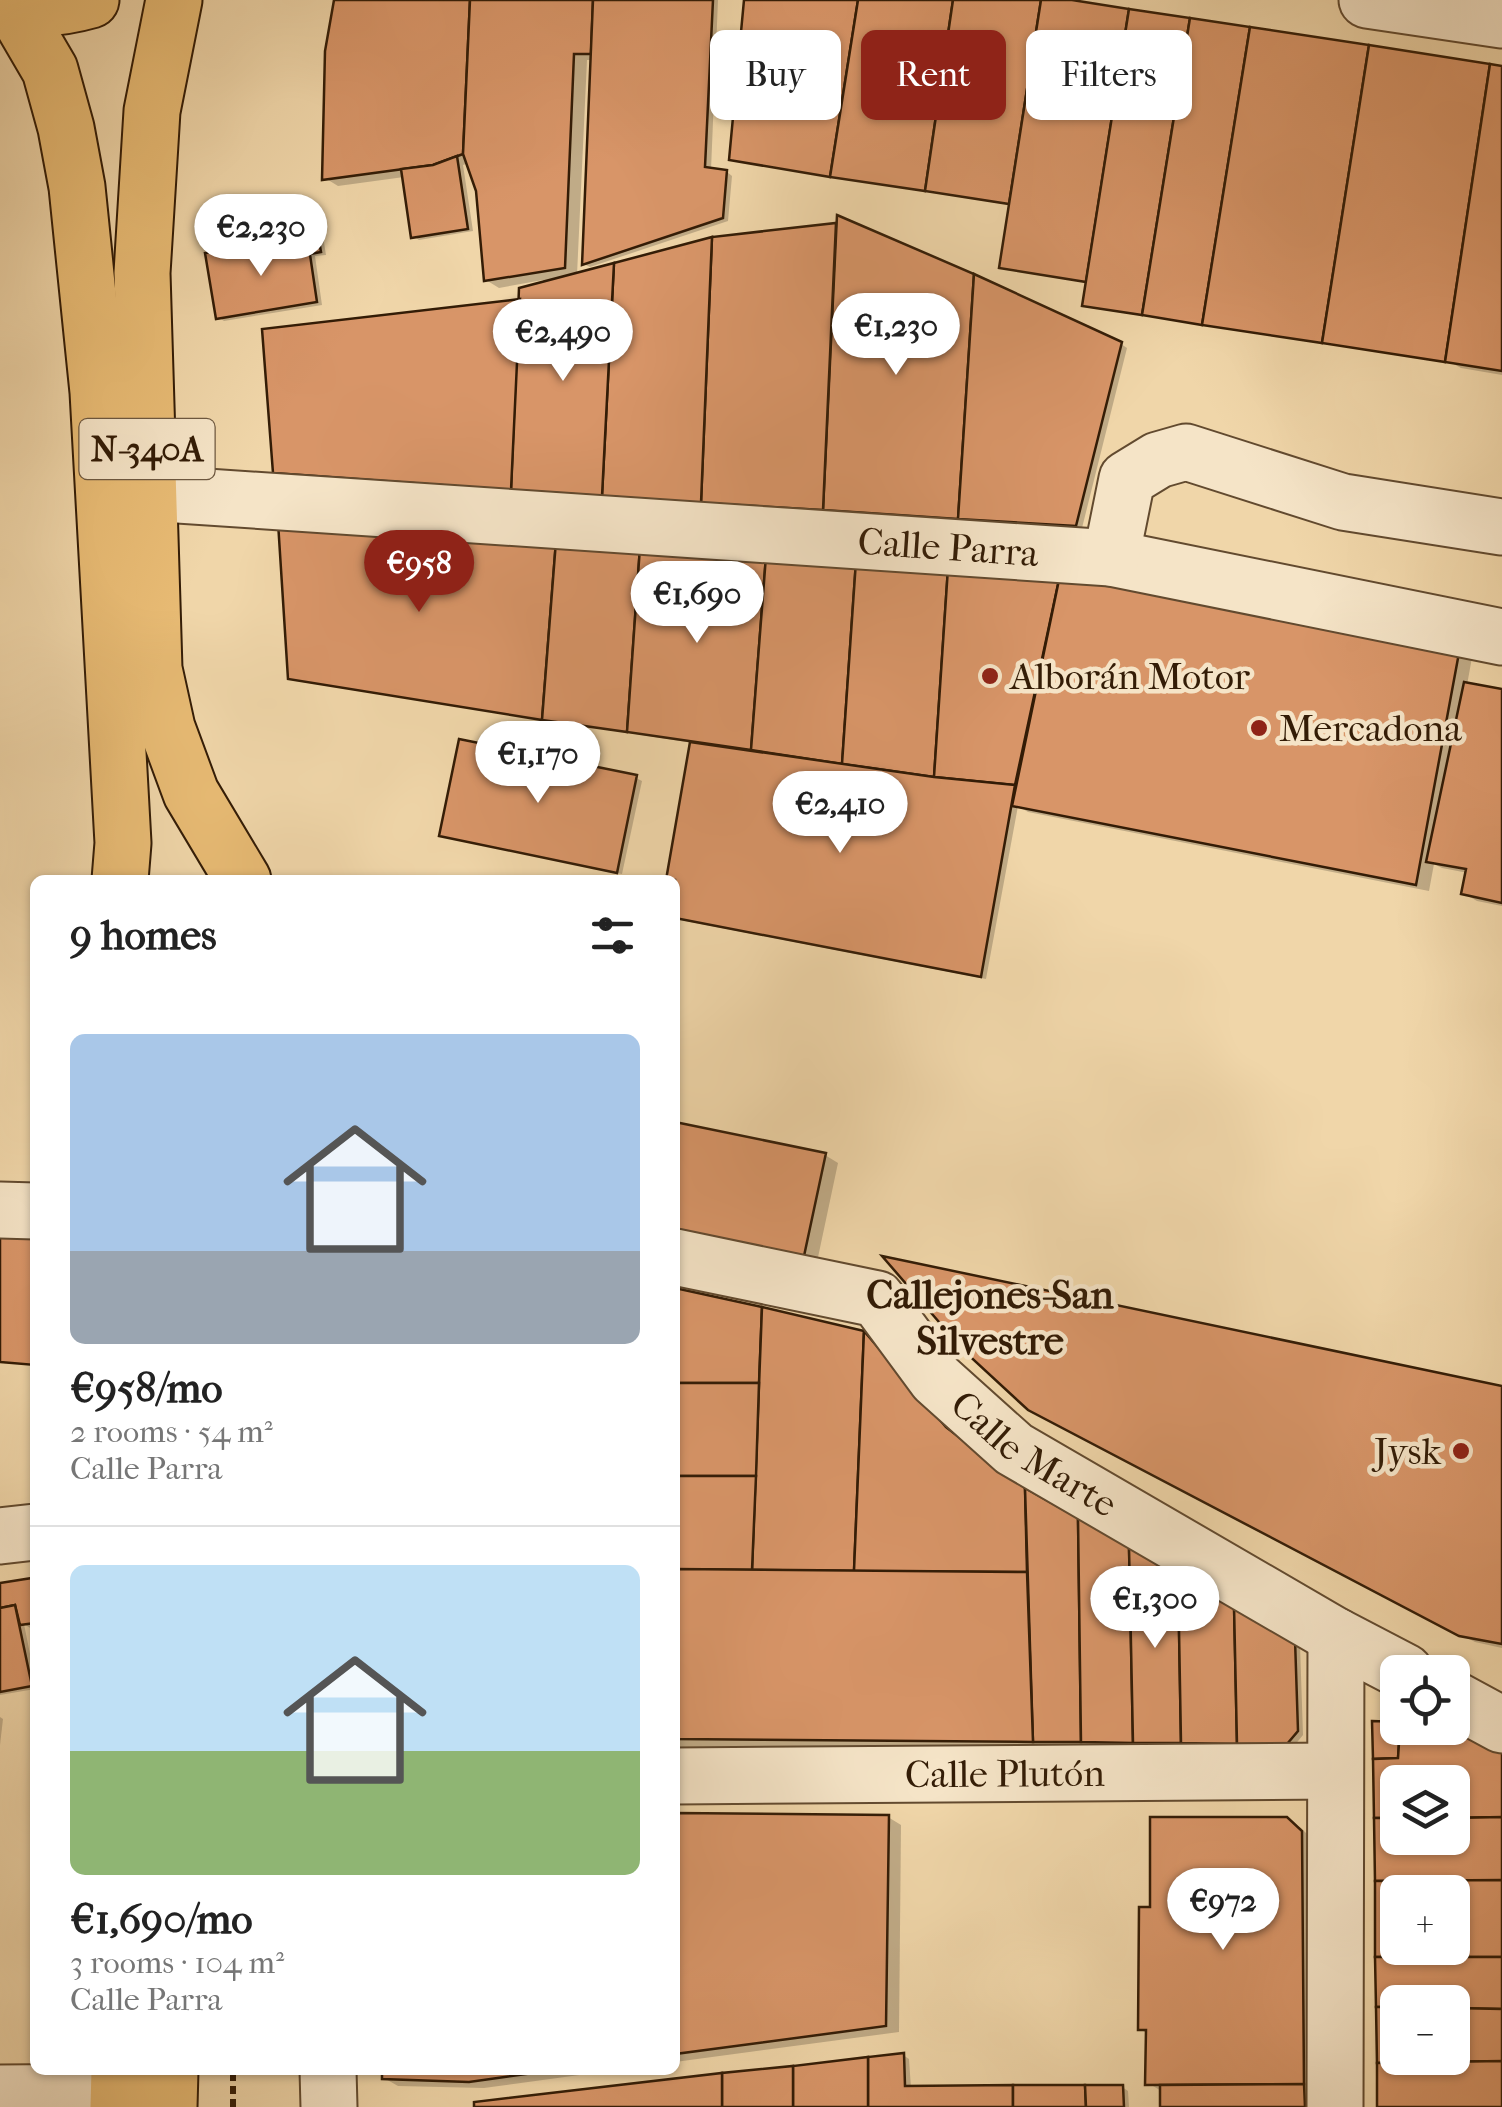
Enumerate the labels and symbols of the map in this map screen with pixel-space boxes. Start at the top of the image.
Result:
pin: €2,230 [180,194,342,279]
pin: €1,230 [815,293,977,378]
pin: €2,490 [482,299,644,384]
road number: N-340A [80,419,214,479]
street label: Calle Parra [856,519,1040,576]
pin: €958 [360,530,478,615]
pin: €1,690 [616,561,778,646]
place label: Alborán Motor [1008,654,1251,699]
marker: Alborán Motor [979,665,1001,687]
place label: Mercadona [1279,706,1462,751]
marker: Mercadona [1248,717,1270,739]
pin: €1,170 [457,721,619,806]
pin: €2,410 [759,771,921,856]
district label: Callejones-San Silvestre [866,1272,1115,1364]
street label: Calle Marte [942,1382,1125,1527]
place label: Jysk [1371,1429,1441,1474]
marker: Jysk [1450,1440,1472,1462]
pin: €1,300 [1074,1566,1236,1651]
street label: Calle Plutón [905,1751,1105,1797]
pin: €972 [1164,1868,1282,1953]

